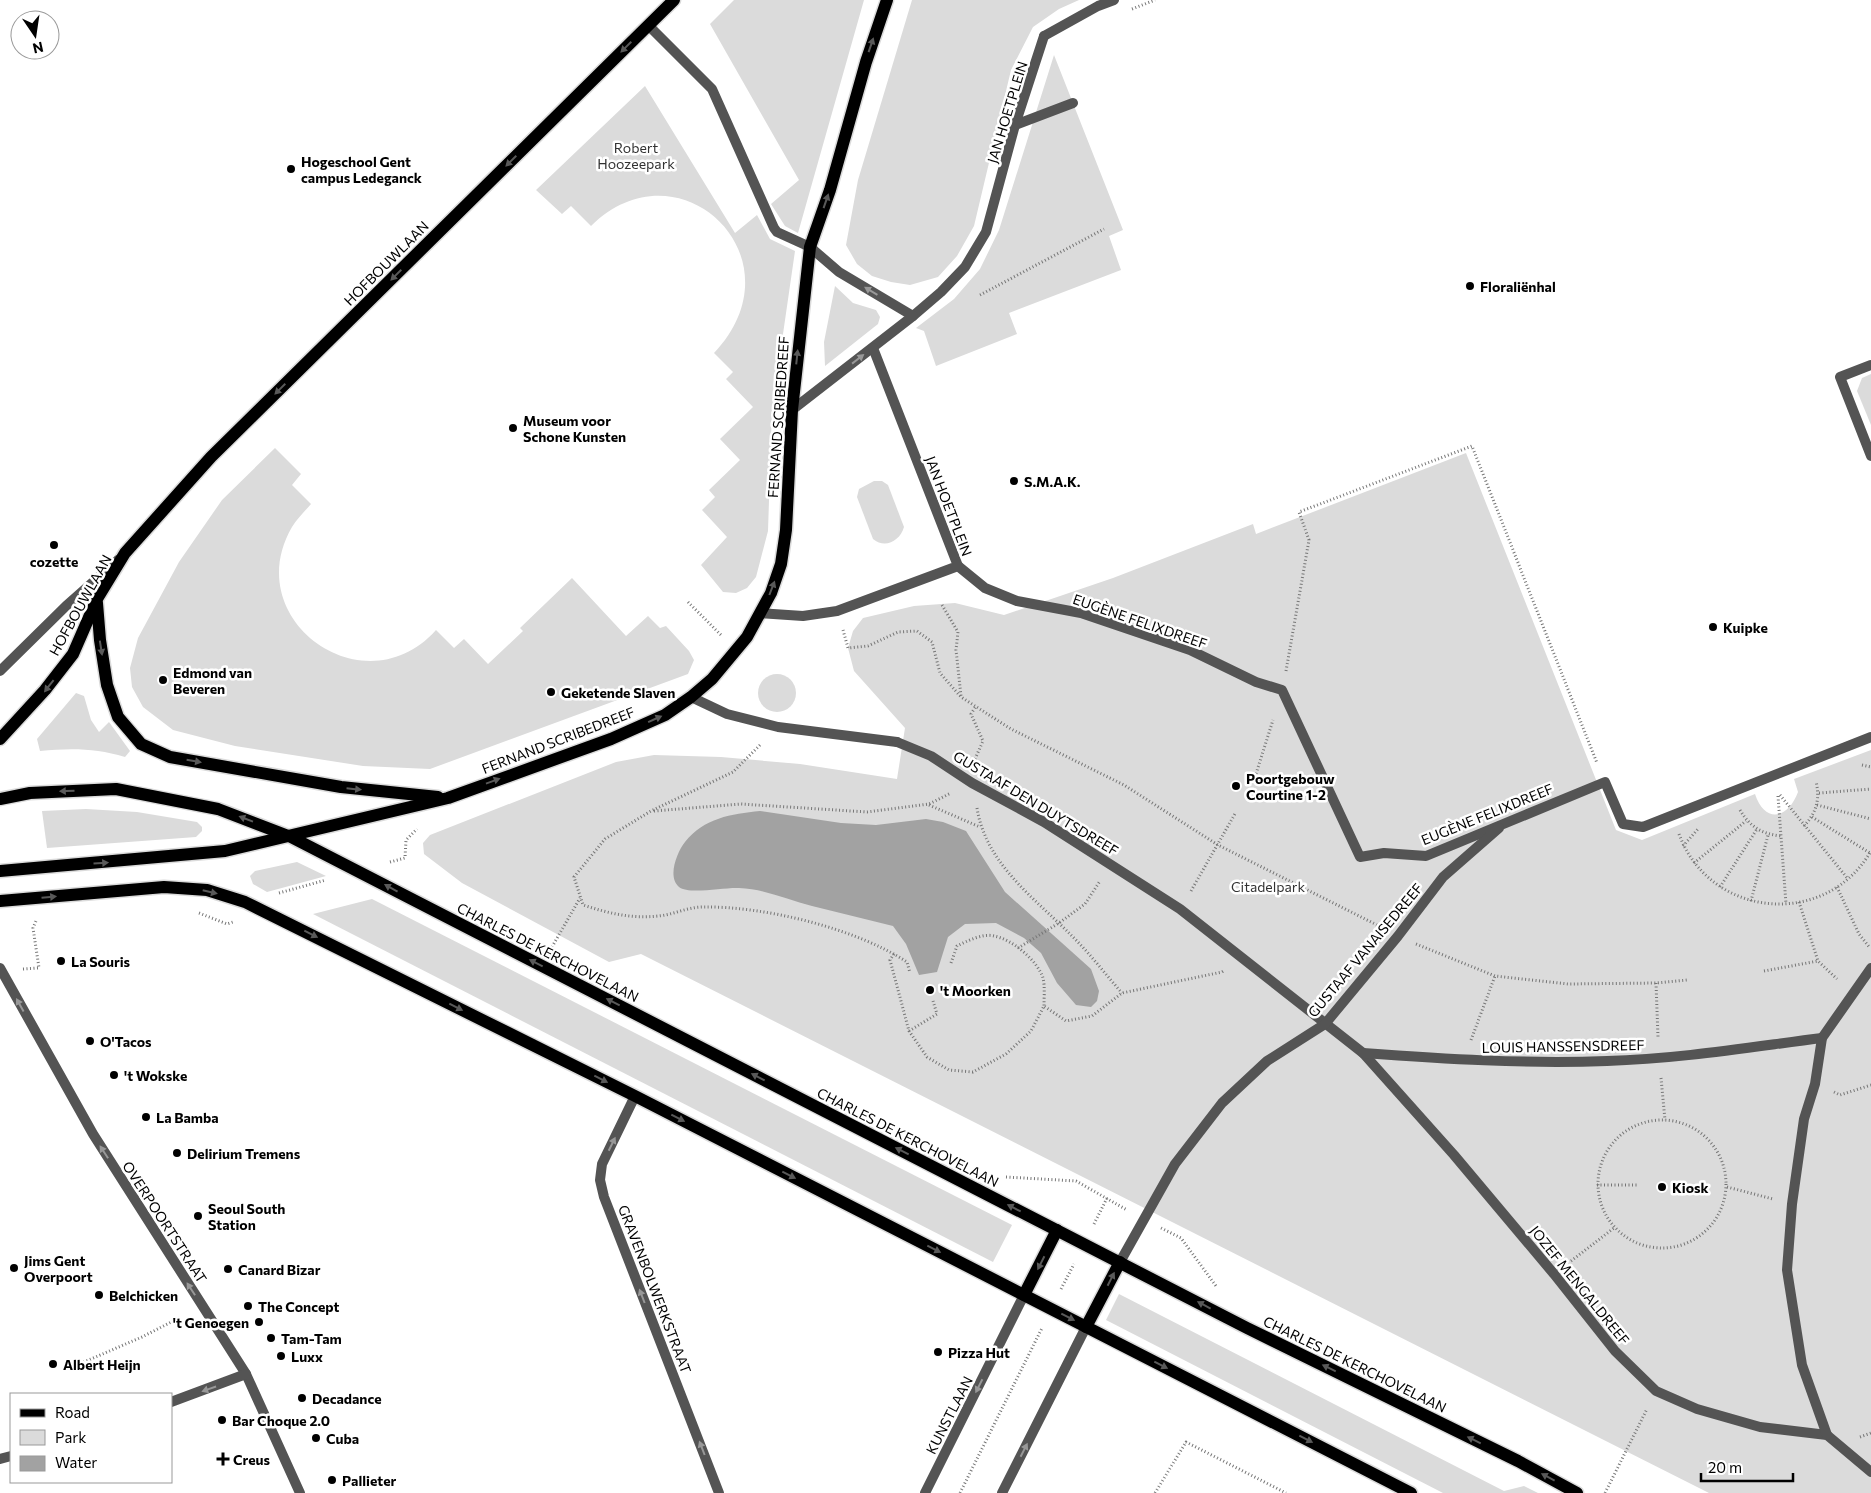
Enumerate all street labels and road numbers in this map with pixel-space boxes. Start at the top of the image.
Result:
street label: JAN HOETPLEIN [983,59,1031,165]
street label: HOFBOUWLAAN [340,217,432,309]
street label: FERNAND SCRIBEDREEF [764,335,792,499]
street label: JAN HOETPLEIN [922,454,976,558]
street label: HOFBOUWLAAN [45,552,115,658]
street label: EUGÈNE FELIXDREEF [1071,590,1209,652]
street label: FERNAND SCRIBEDREEF [479,703,637,777]
street label: GUSTAAF DEN DUYTSDREEF [950,747,1122,859]
street label: EUGÈNE FELIXDREEF [1419,780,1555,848]
street label: GUSTAAF VANAISEDREEF [1304,880,1426,1020]
street label: CHARLES DE KERCHOVELAAN [454,899,642,1005]
street label: LOUIS HANSSENSDREEF [1481,1036,1645,1056]
street label: CHARLES DE KERCHOVELAAN [814,1084,1002,1190]
street label: OVERPOORTSTRAAT [119,1158,211,1286]
street label: GRAVENBOLWERKSTRAAT [615,1202,695,1376]
street label: JOZEF MENGALDREEF [1527,1222,1633,1348]
street label: CHARLES DE KERCHOVELAAN [1261,1312,1449,1416]
street label: KUNSTLAAN [922,1373,976,1457]

